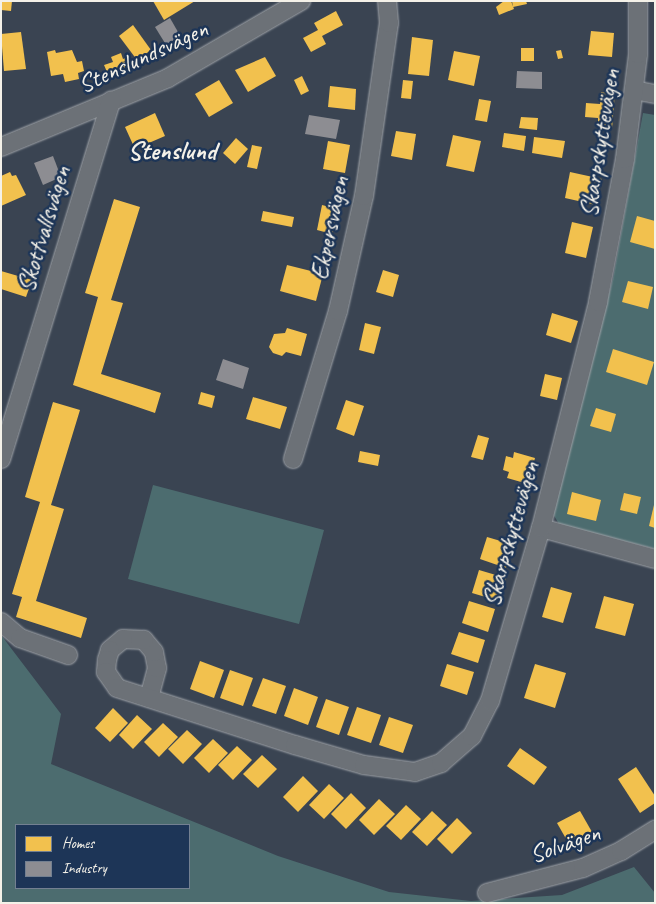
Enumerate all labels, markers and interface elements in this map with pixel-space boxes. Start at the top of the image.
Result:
street label: Stenslundsvägen [74,14,212,100]
street label: Skarpskyttevägen [574,67,626,219]
district label: Stenslund [128,135,216,167]
street label: Skottvallsvägen [11,163,77,295]
street label: Ekpersvägen [304,174,356,282]
street label: Skarpskyttevägen [476,458,546,610]
street label: Solvägen [526,818,604,870]
legend [15,824,190,889]
text: Homes [62,834,94,853]
text: Industry [62,859,107,878]

